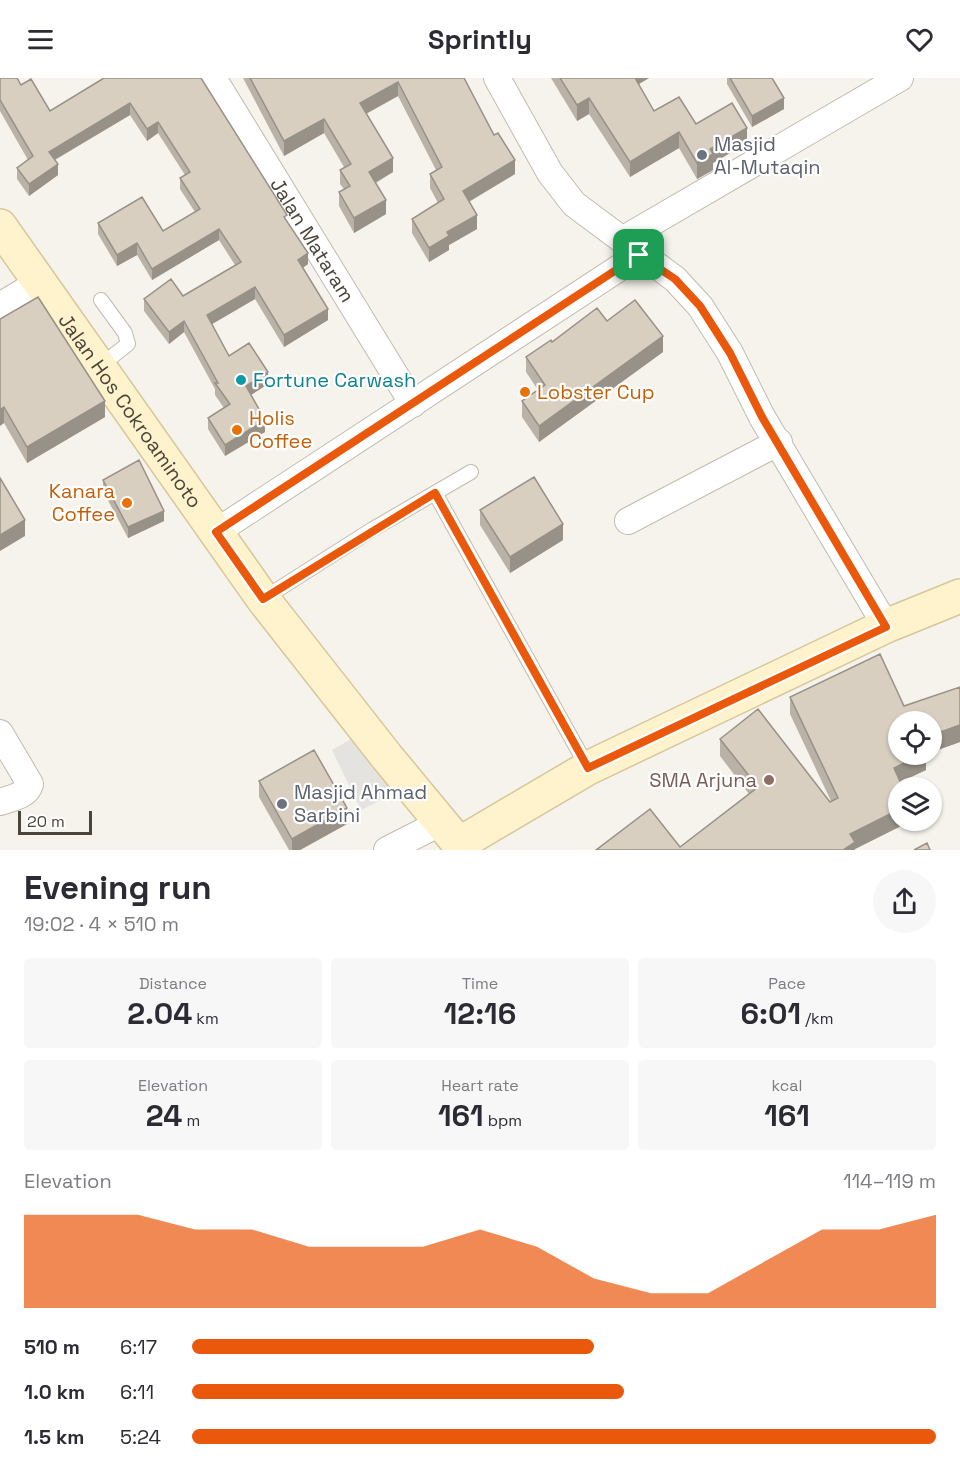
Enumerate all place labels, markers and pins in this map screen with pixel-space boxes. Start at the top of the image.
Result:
place label: Masjid Al-Mutaqin [714,131,821,180]
marker: Masjid Al-Mutaqin [695,148,709,162]
pin [613,229,664,280]
place label: Fortune Carwash [253,367,416,393]
marker: Fortune Carwash [234,373,248,387]
place label: Lobster Cup [537,379,655,405]
marker: Lobster Cup [518,385,532,399]
place label: Holis Coffee [249,405,312,454]
marker: Holis Coffee [230,423,244,437]
place label: Kanara Coffee [49,478,115,527]
marker: Kanara Coffee [120,496,134,510]
place label: SMA Arjuna [649,767,757,793]
marker: SMA Arjuna [762,773,776,787]
place label: Masjid Ahmad Sarbini [294,779,427,828]
marker: Masjid Ahmad Sarbini [275,797,289,811]

